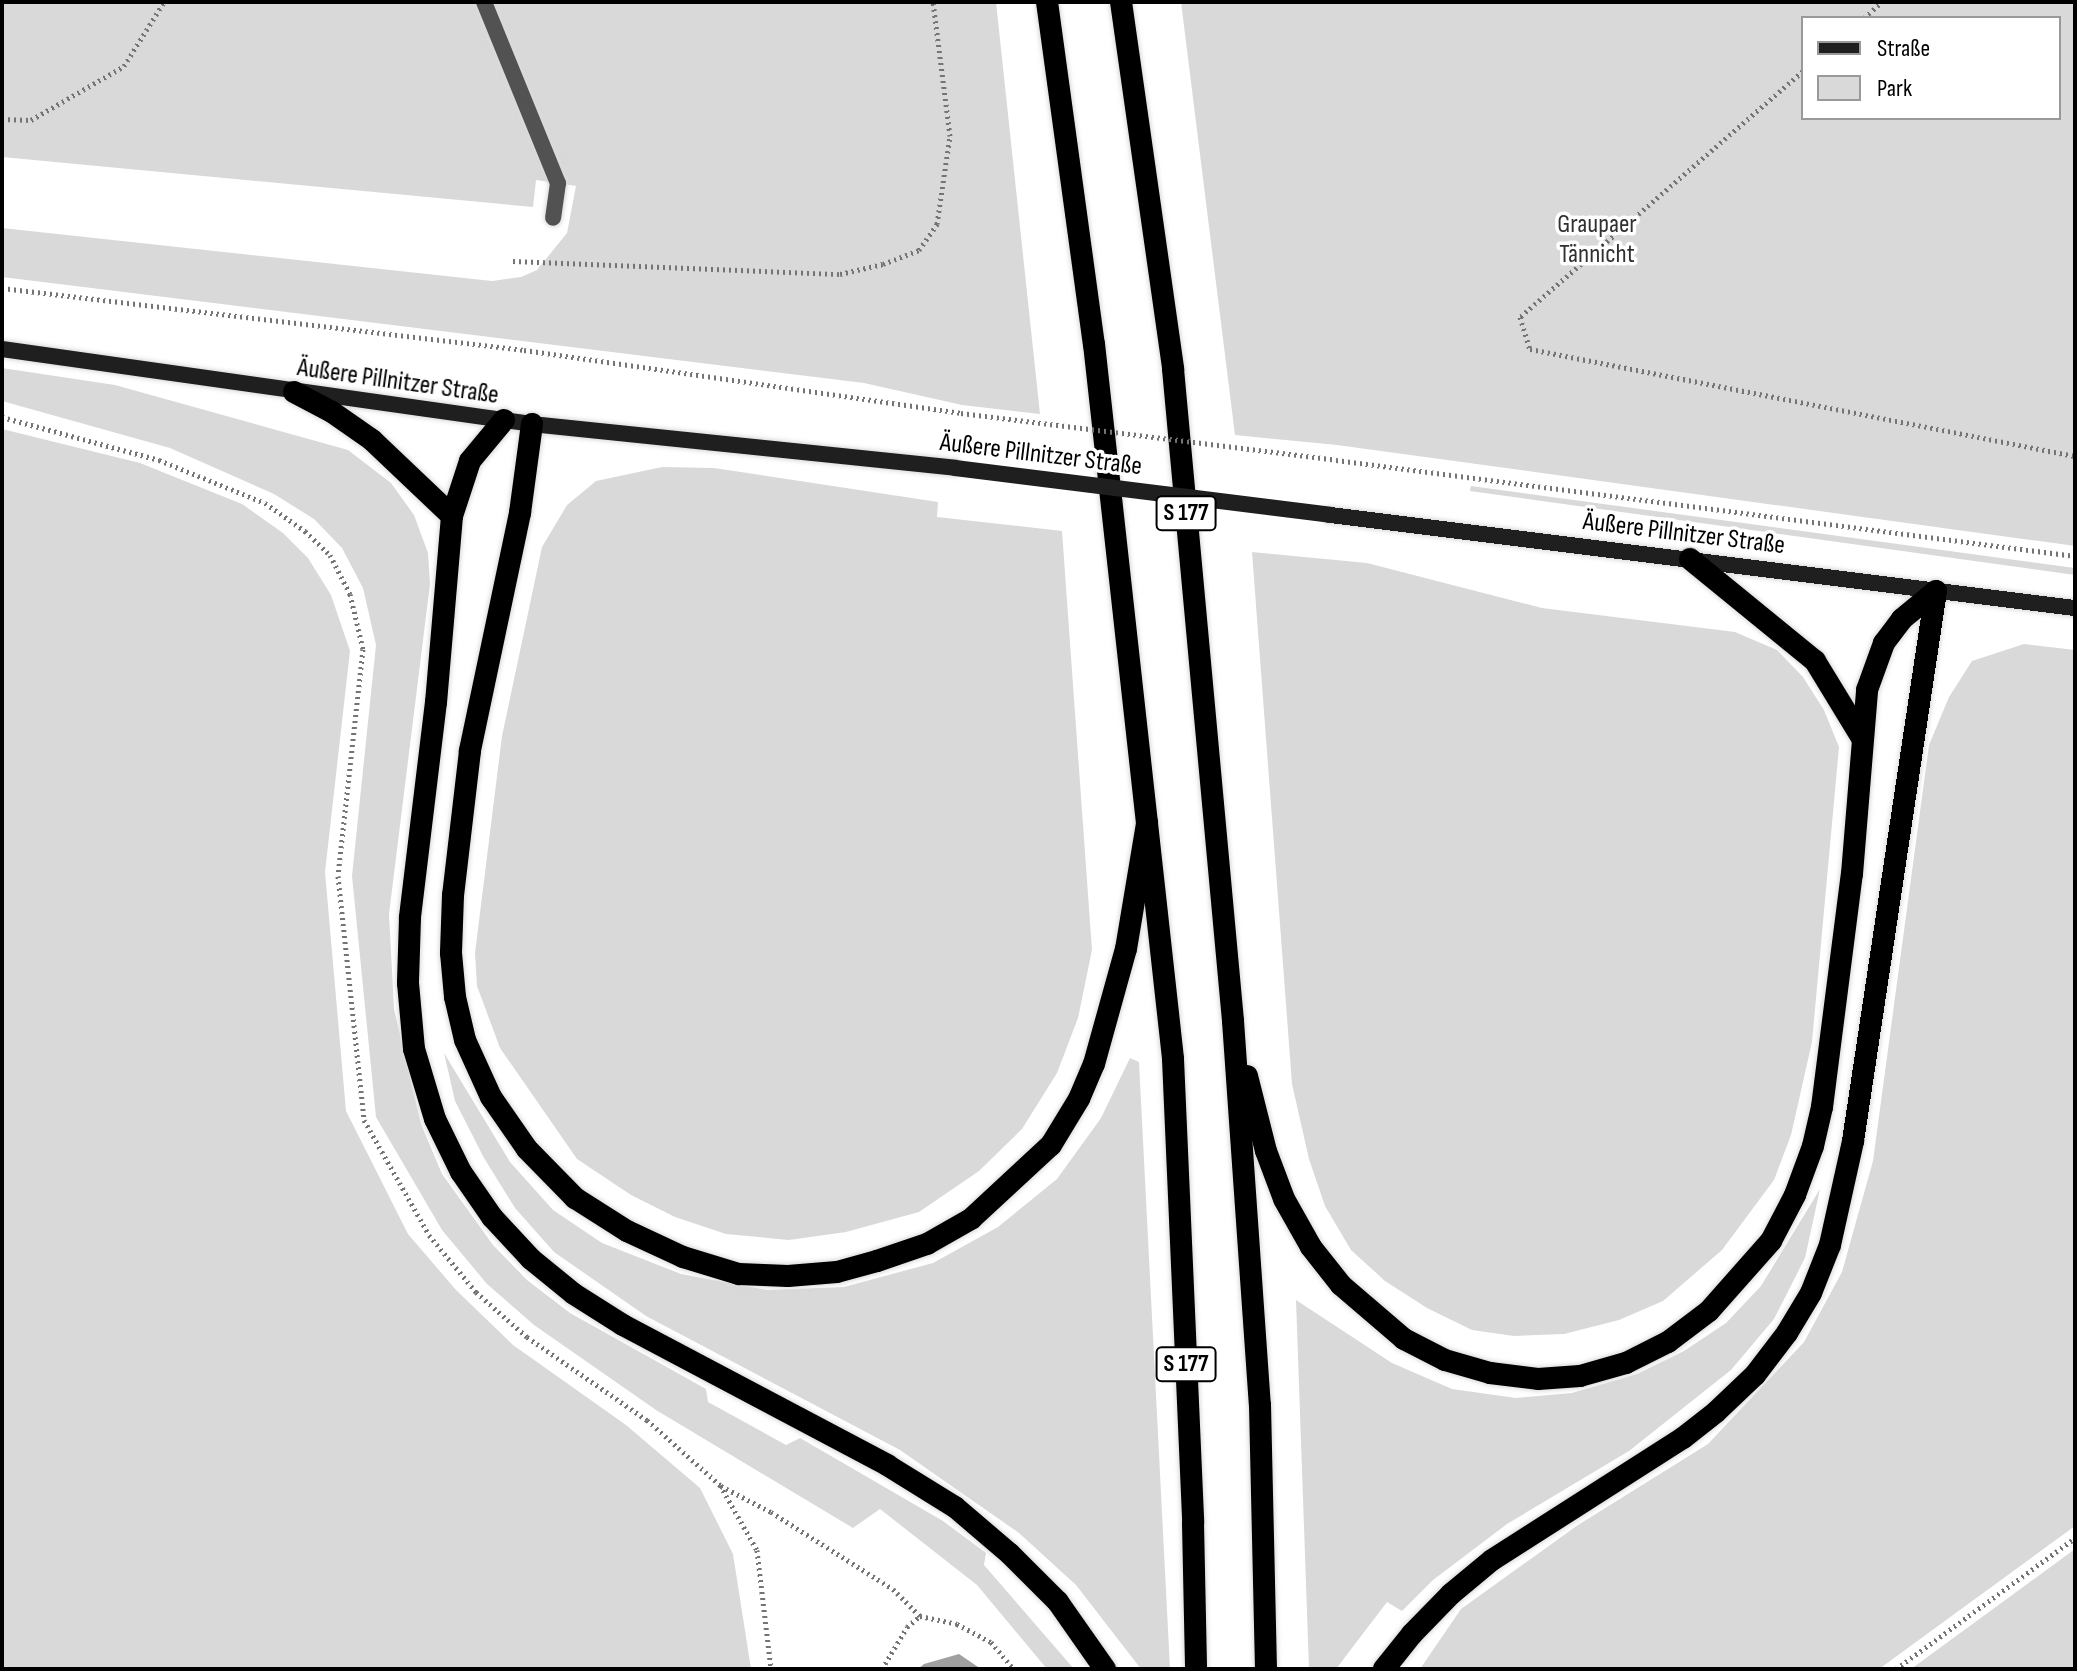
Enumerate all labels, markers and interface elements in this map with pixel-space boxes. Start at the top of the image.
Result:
legend [1801,16,2061,120]
text: Straße [1877,34,1930,63]
text: Park [1877,74,1912,103]
park label: Graupaer Tännicht [1557,209,1637,270]
street label: Äußere Pillnitzer Straße [295,352,501,412]
street label: Äußere Pillnitzer Straße [938,427,1144,483]
road number: S 177 [1154,493,1218,533]
street label: Äußere Pillnitzer Straße [1581,506,1787,562]
road number: S 177 [1154,1344,1218,1384]

